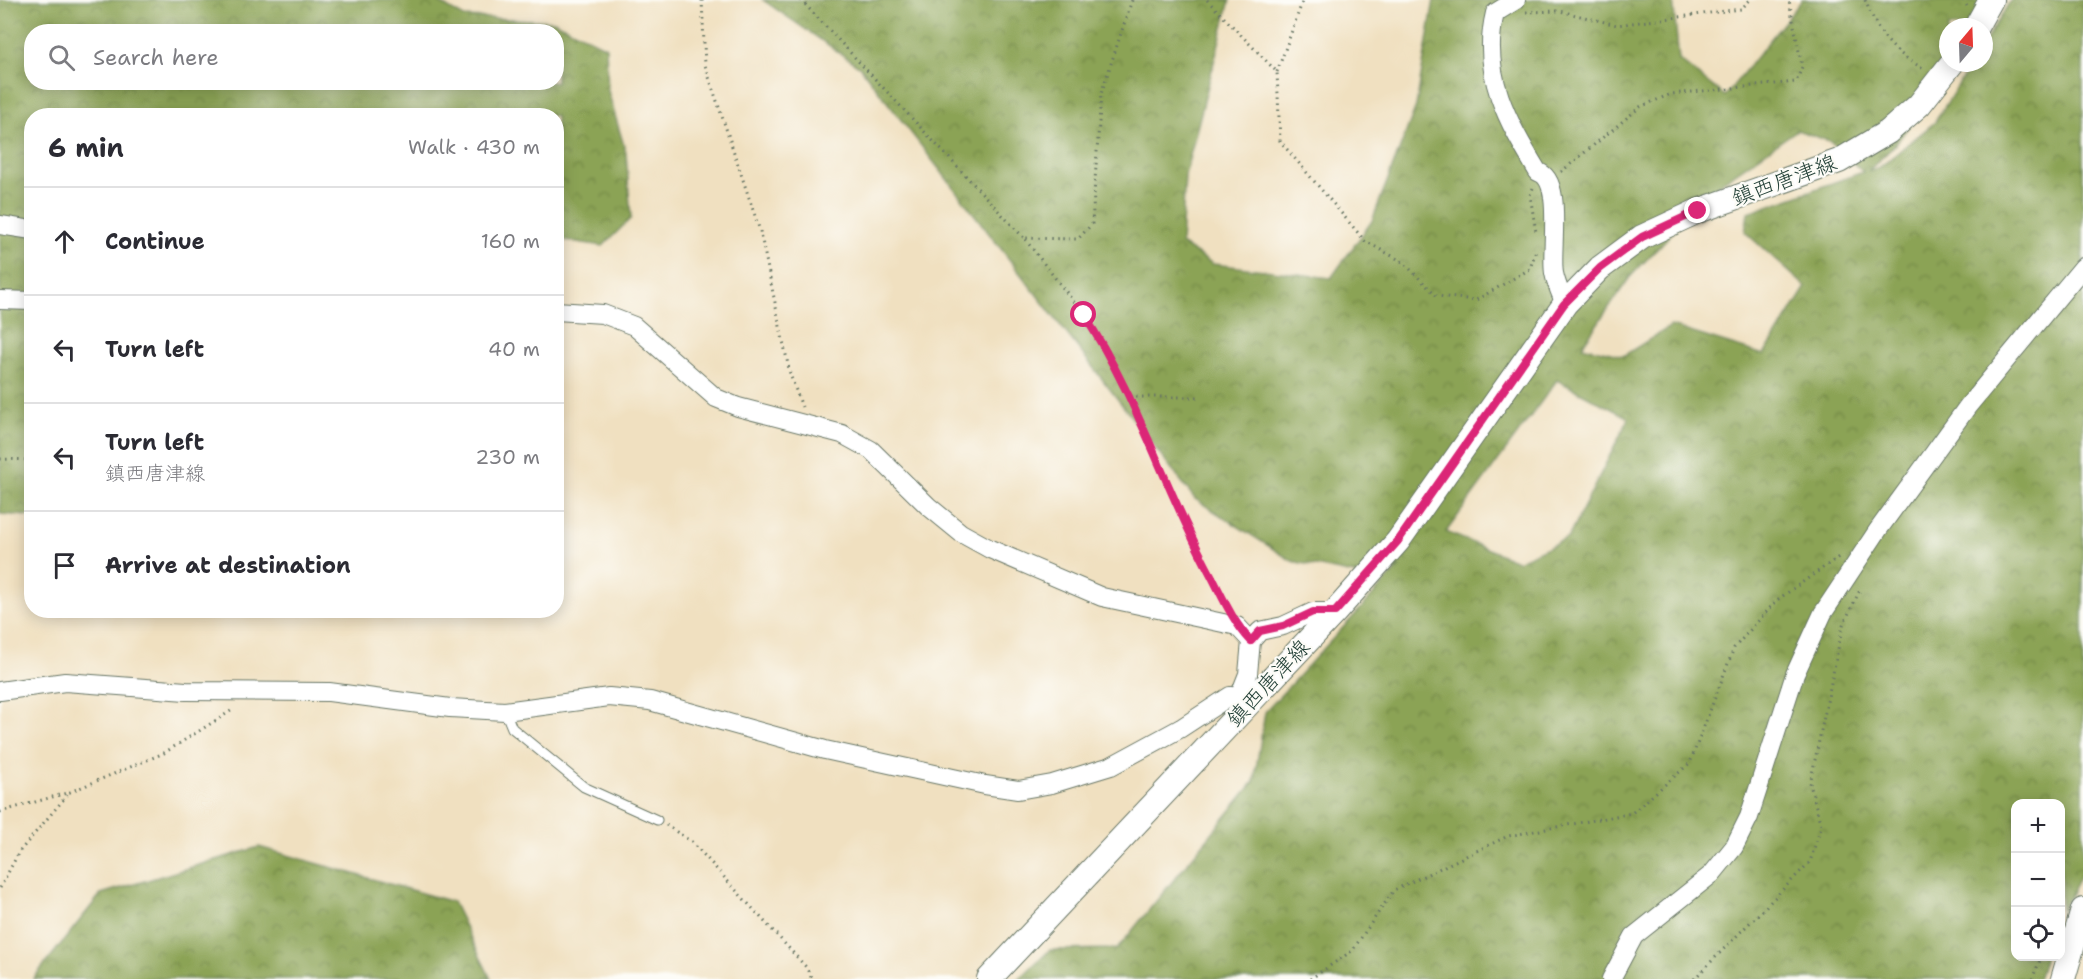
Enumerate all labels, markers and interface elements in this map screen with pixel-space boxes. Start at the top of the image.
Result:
north arrow [1939,18,1993,72]
search box [24,24,564,90]
icon: search [45,41,78,74]
text: Search here [93,43,219,72]
text: 6 min [48,130,124,165]
text: Walk · 430 m [408,134,540,160]
street label: 鎮西唐津線 [1727,148,1841,212]
route end [1684,197,1710,223]
icon: ahead [48,225,81,258]
text: Continue [105,227,205,256]
text: 160 m [481,228,540,254]
route start [1070,301,1096,327]
icon: left [48,333,81,366]
text: Turn left [105,335,204,364]
text: 40 m [488,336,540,362]
text: Turn left [105,428,204,457]
icon: left [48,441,81,474]
text: 230 m [475,444,540,470]
text: 鎮西唐津線 [105,460,205,486]
icon: arrive [48,549,81,582]
text: Arrive at destination [105,551,351,580]
street label: 鎮西唐津線 [1220,633,1316,733]
map controls [2011,799,2065,961]
button: + [2011,799,2065,853]
button: − [2011,853,2065,907]
button: locate [2011,907,2065,961]

